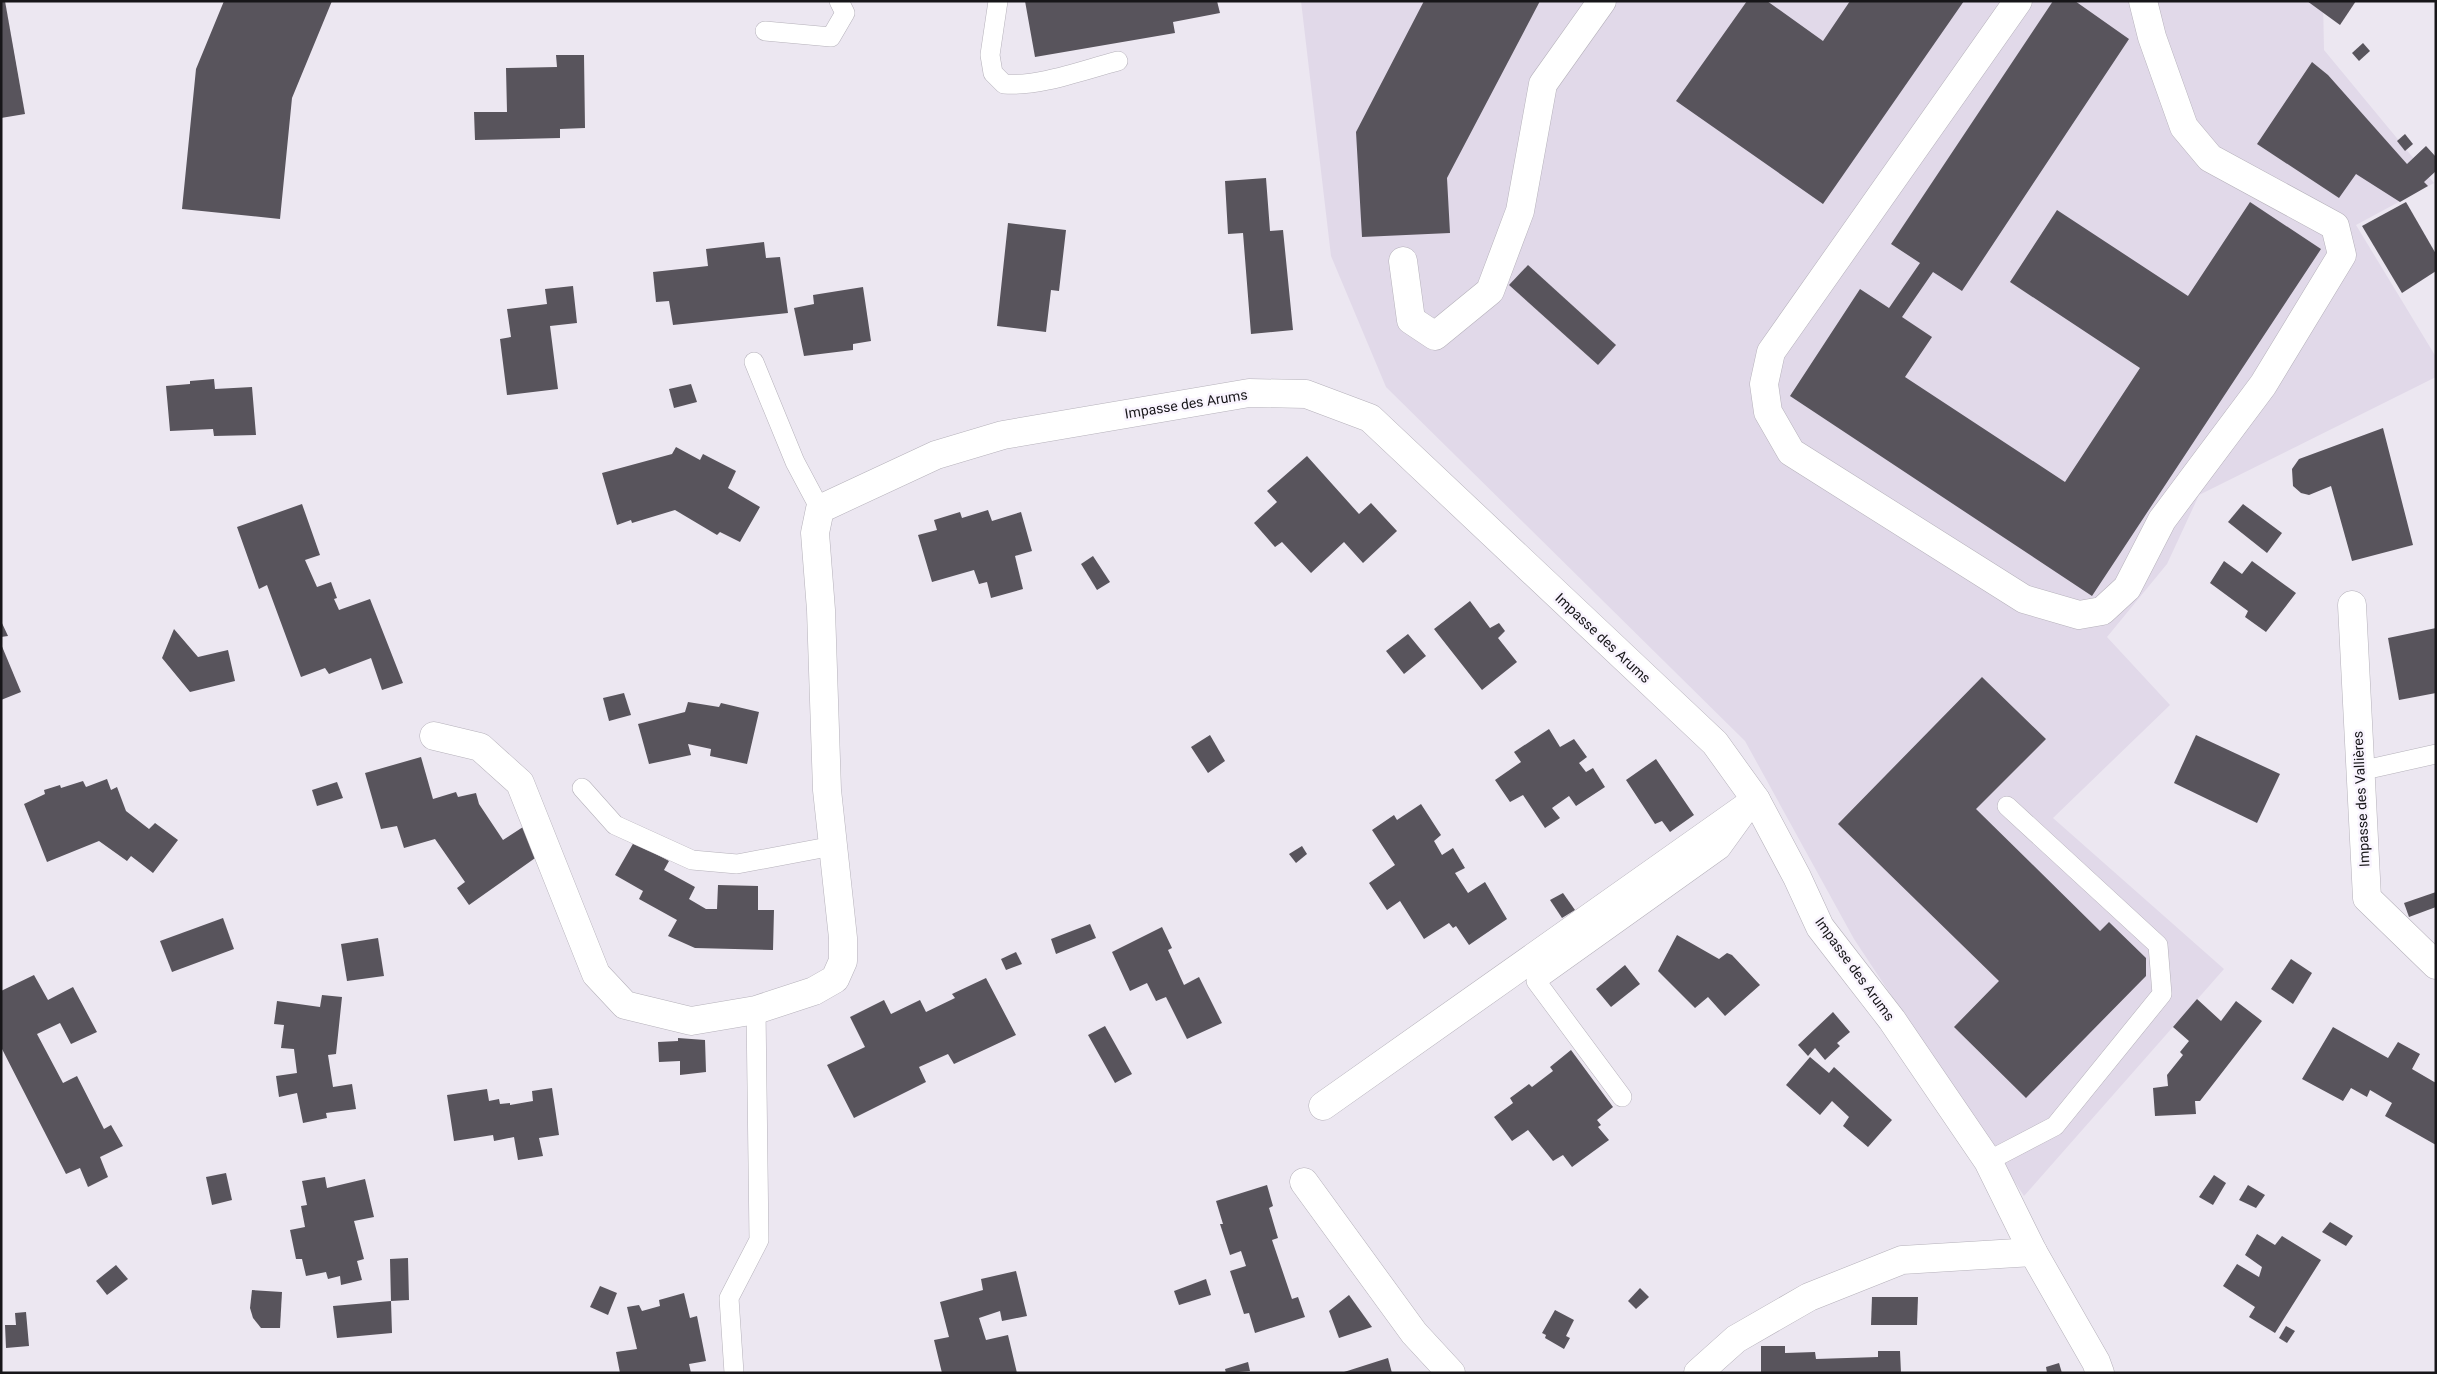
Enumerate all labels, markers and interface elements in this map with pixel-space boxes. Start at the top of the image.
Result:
street label: Impasse des Arums [1123,386,1249,422]
street label: Impasse des Arums [1552,590,1654,686]
street label: Impasse des Vallières [2349,731,2373,867]
street label: Impasse des Arums [1812,914,1898,1024]

